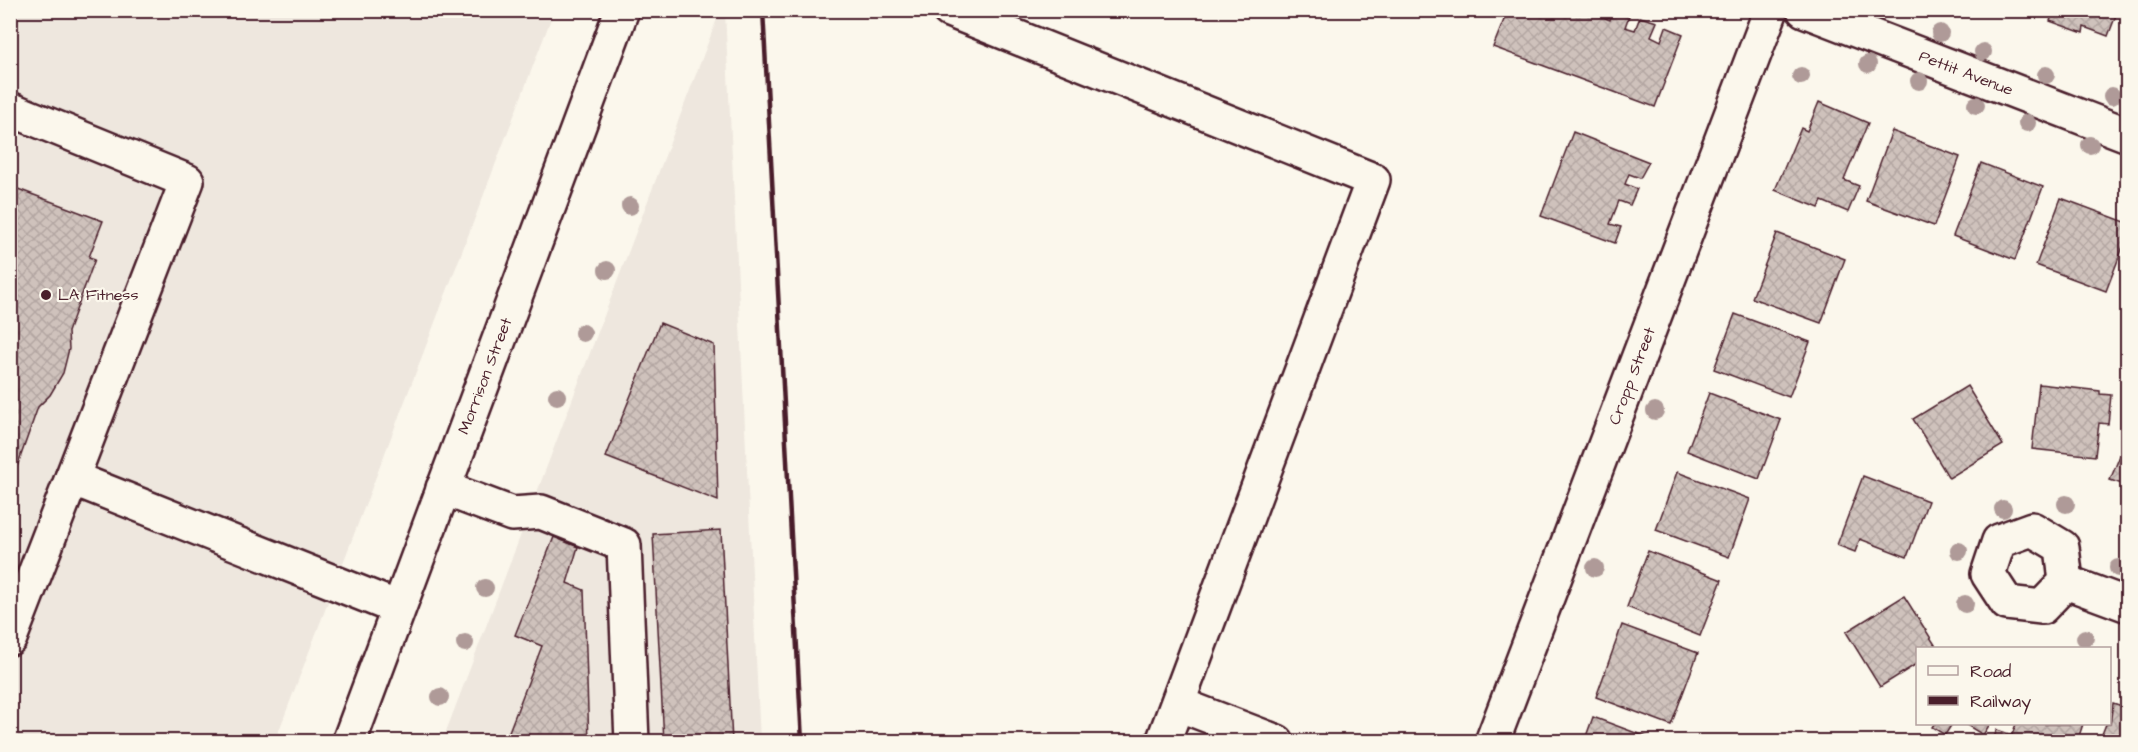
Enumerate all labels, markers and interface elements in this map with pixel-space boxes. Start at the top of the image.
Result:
street label: Pettit Avenue [1916,45,2017,101]
place label: LA Fitness [58,284,138,306]
marker: LA Fitness [39,288,53,302]
street label: Morrison Street [453,314,518,437]
street label: Cropp Street [1603,324,1661,428]
legend [1916,647,2111,725]
text: Road [1970,659,2011,684]
text: Railway [1970,689,2031,715]

